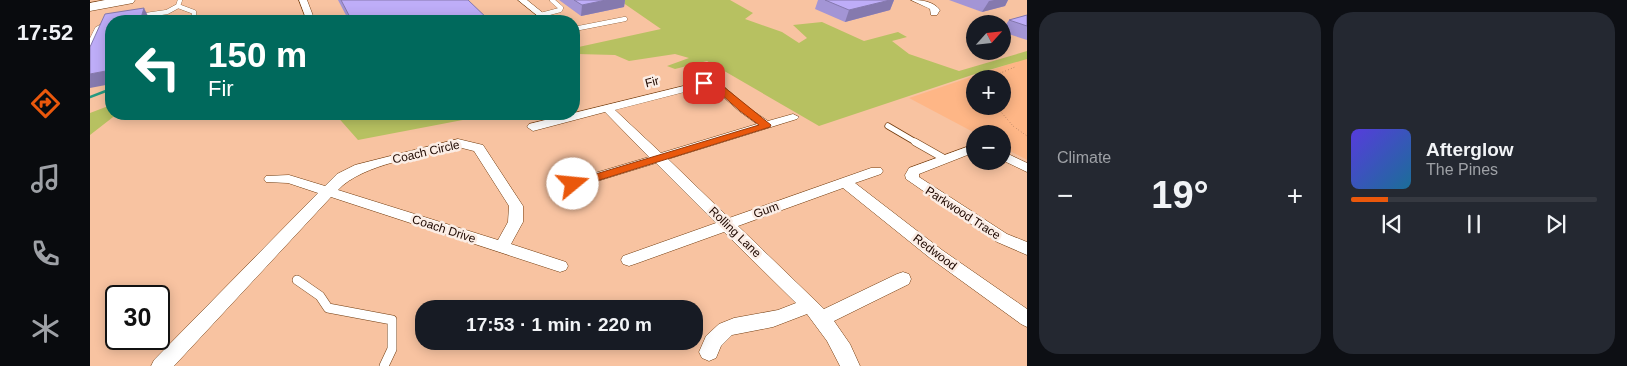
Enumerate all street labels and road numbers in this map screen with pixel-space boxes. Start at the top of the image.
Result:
street label: Fir [644,74,660,90]
street label: Coach Circle [391,137,461,167]
street label: Parkwood Trace [923,184,1003,243]
street label: Gum [751,199,781,221]
street label: Rolling Lane [706,204,764,260]
street label: Coach Drive [410,212,478,246]
street label: Redwood [911,231,959,273]

